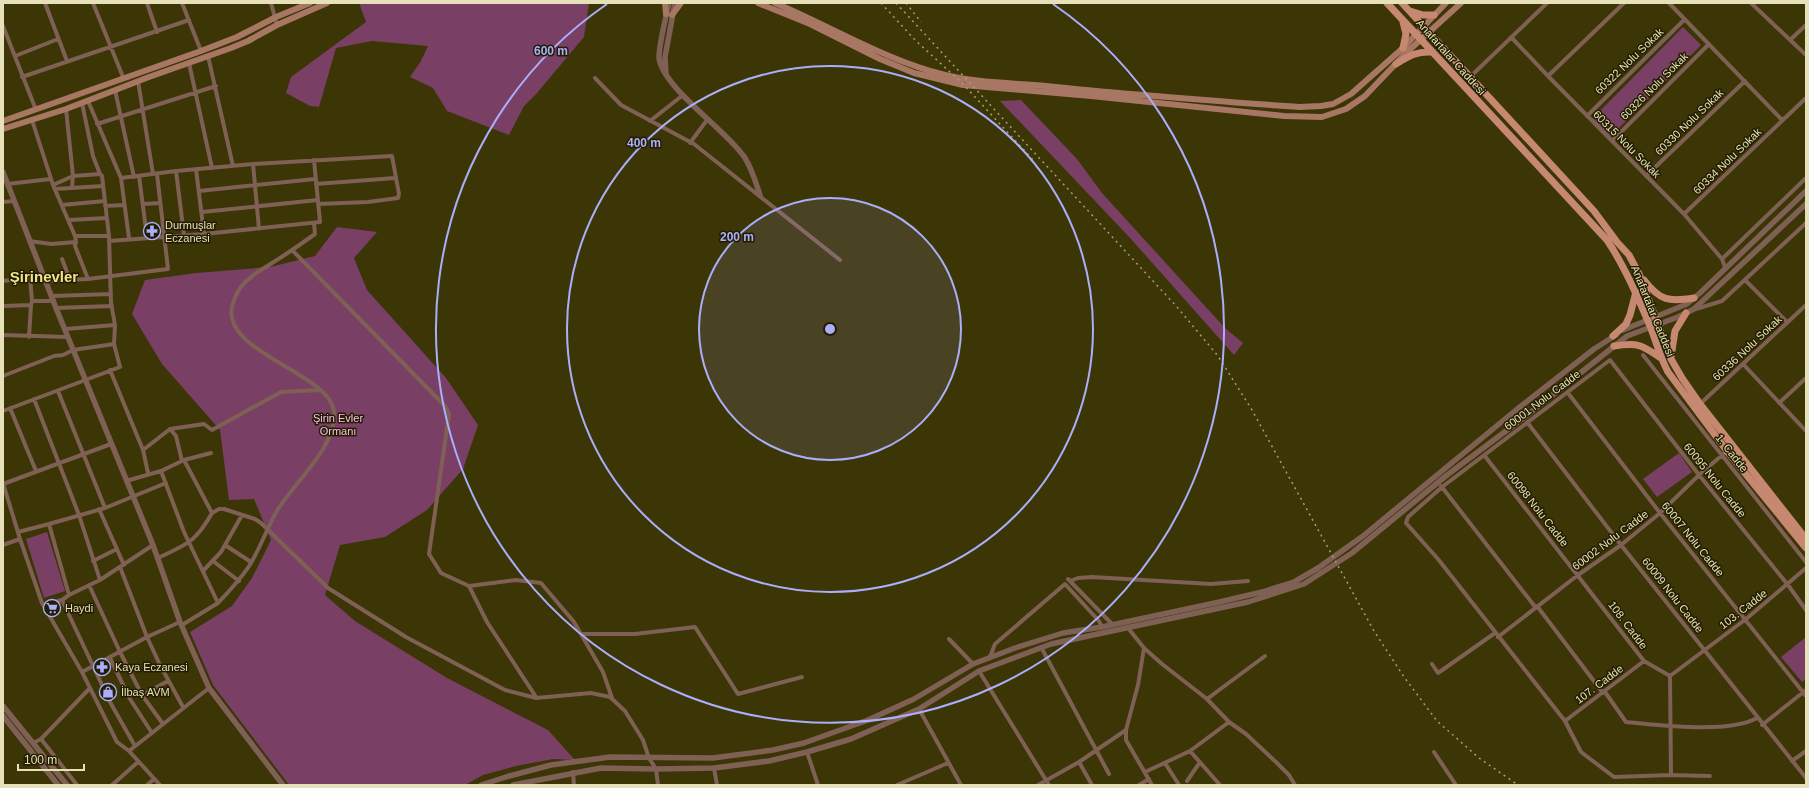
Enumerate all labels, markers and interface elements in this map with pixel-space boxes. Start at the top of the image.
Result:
street label: Anafartalar Caddesi [1414,17,1488,97]
street label: 60322 Nolu Sokak [1592,25,1666,97]
text: 600 m [534,44,568,58]
street label: 60326 Nolu Sokak [1618,50,1690,122]
street label: 60330 Nolu Sokak [1652,86,1726,158]
street label: 60315 Nolu Sokak [1591,108,1663,180]
street label: 60334 Nolu Sokak [1690,125,1764,197]
text: 400 m [627,136,661,150]
place label: Durmuşlar Eczanesi [165,219,216,244]
pharmacy icon: Durmuşlar Eczanesi [142,221,162,241]
text: 200 m [720,230,754,244]
street label: Anafartalar Caddesi [1629,264,1677,358]
district label: Şirinevler [10,268,78,285]
street label: 60336 Nolu Sokak [1710,313,1784,383]
centre of rings [823,322,837,336]
street label: 60001 Nolu Cadde [1502,368,1582,432]
park label: Şirin Evler Ormanı [313,412,363,437]
street label: 1. Cadde [1714,432,1750,474]
street label: 60095 Nolu Cadde [1681,441,1749,519]
street label: 60098 Nolu Cadde [1505,469,1571,549]
street label: 60007 Nolu Cadde [1659,500,1727,578]
street label: 60002 Nolu Cadde [1570,508,1650,572]
street label: 60009 Nolu Cadde [1640,555,1706,635]
street label: 103. Cadde [1717,587,1769,631]
supermarket icon: Haydi [42,598,62,618]
street label: 108. Cadde [1606,599,1650,651]
place label: Haydi [65,602,93,614]
pharmacy icon: Kaya Eczanesi [92,657,112,677]
place label: Kaya Eczanesi [115,661,188,673]
street label: 107. Cadde [1573,662,1625,706]
shop icon: İlbaş AVM [98,682,118,702]
place label: İlbaş AVM [121,686,170,698]
scale bar [18,746,84,772]
text: 100 m [24,753,57,767]

